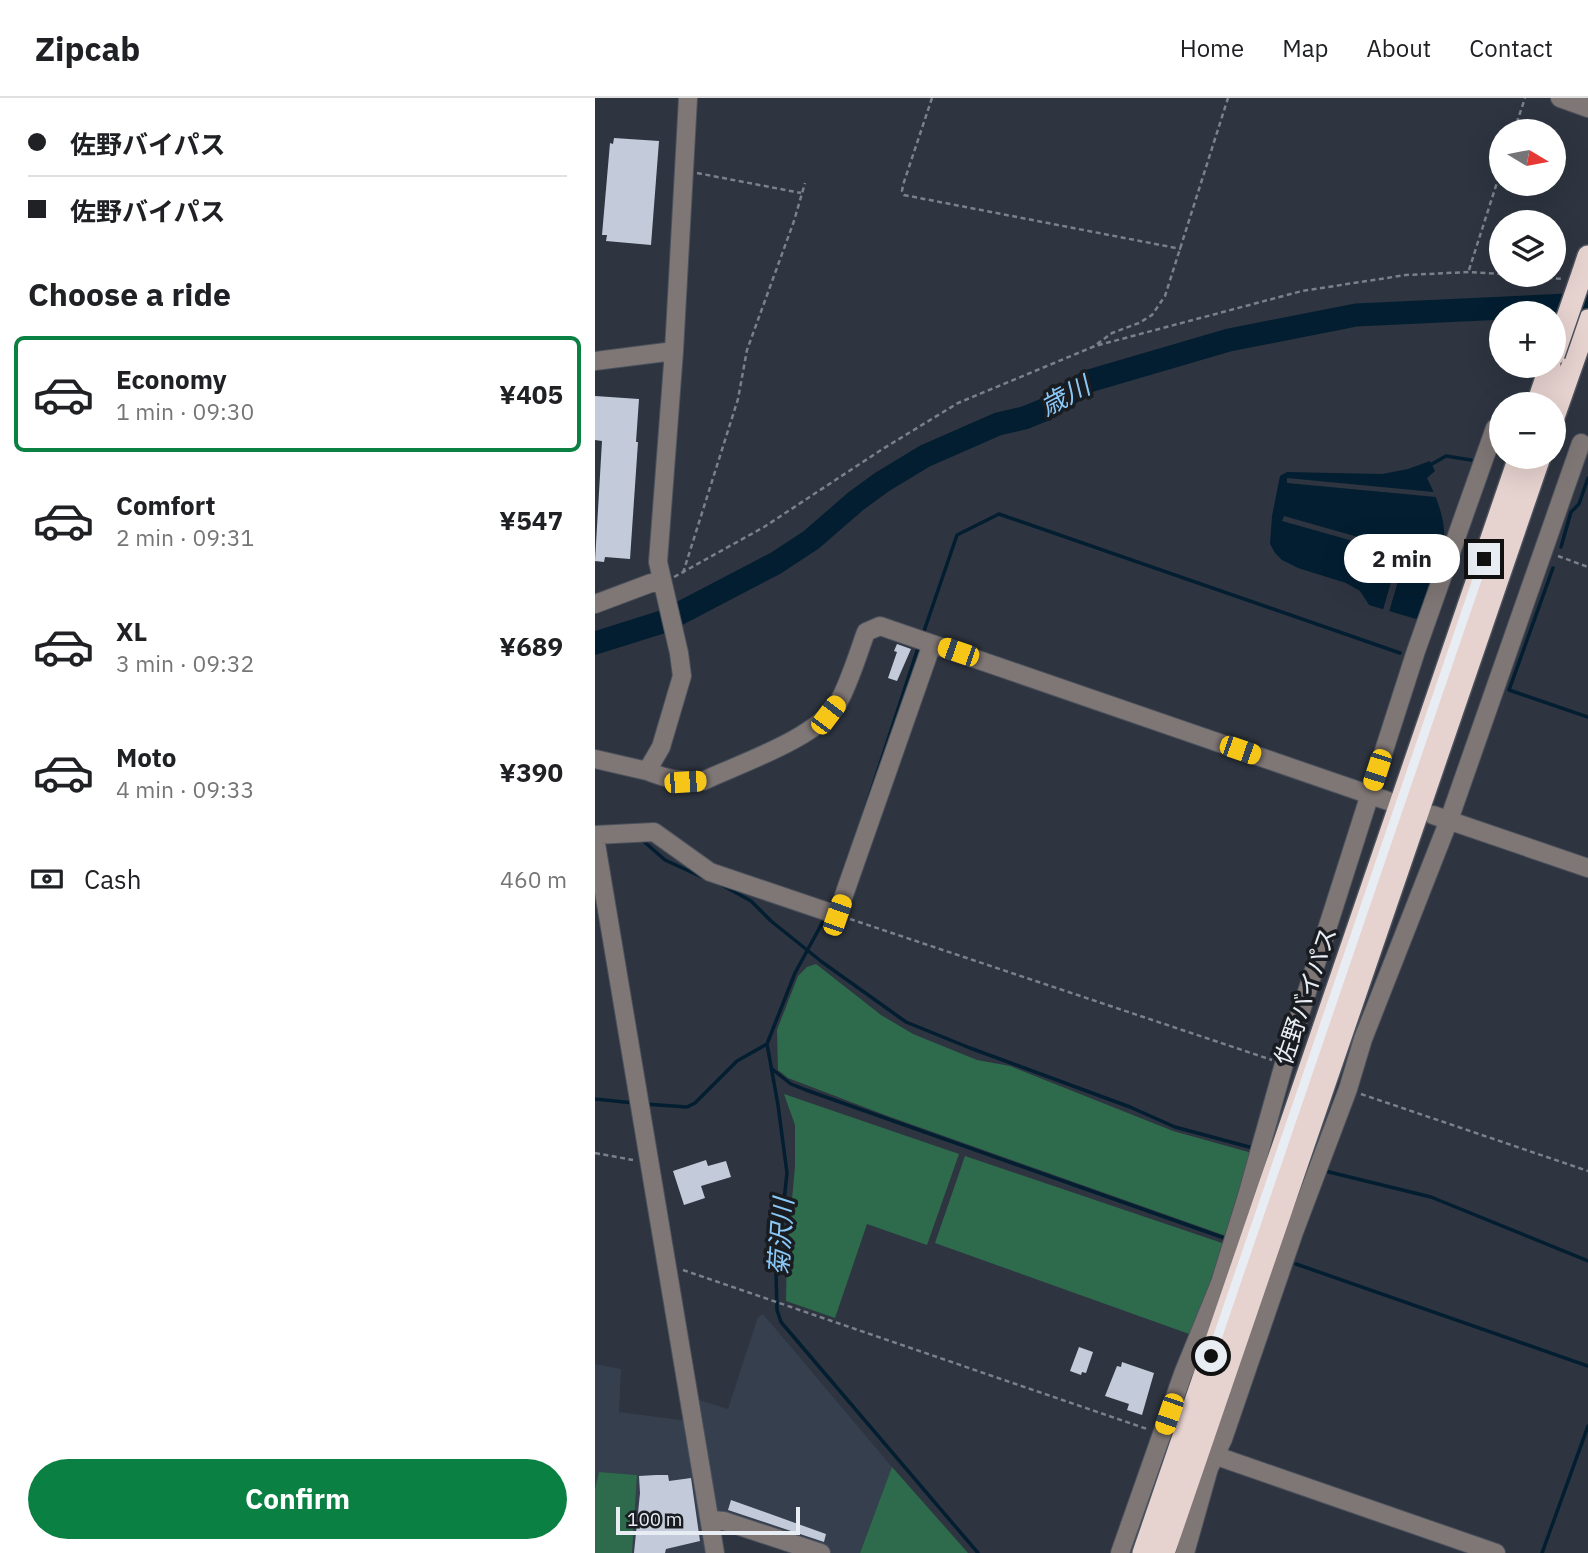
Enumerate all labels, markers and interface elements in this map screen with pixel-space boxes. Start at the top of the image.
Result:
text: Zipcab [35,27,140,70]
text: Home [1180,32,1244,64]
text: Map [1282,32,1328,64]
text: About [1366,32,1431,64]
text: Contact [1469,32,1553,64]
north arrow [1489,119,1566,196]
map controls [1489,119,1566,469]
text: 佐野バイパス [70,127,225,161]
text: 佐野バイパス [70,194,225,228]
button: layers [1489,210,1566,287]
text: Choose a ride [28,273,231,315]
button: + [1489,301,1566,378]
text: Economy [116,362,227,396]
icon: car [32,363,95,426]
water label: 歳川 [1034,366,1098,422]
text: ¥405 [499,377,563,411]
button: − [1489,392,1566,469]
text: 1 min · 09:30 [116,396,254,426]
text: Comfort [116,488,215,522]
icon: car [32,489,95,552]
text: ¥547 [499,503,563,537]
text: 2 min · 09:31 [116,522,254,552]
callout: 2 min [1344,534,1459,584]
text: 2 min [1372,543,1432,573]
route end [1468,543,1500,575]
text: XL [116,614,147,648]
icon: car [32,615,95,678]
text: ¥689 [499,629,563,663]
car [935,635,982,669]
text: 3 min · 09:32 [116,648,254,678]
car [807,692,850,738]
car [1217,733,1264,767]
text: Moto [116,740,176,774]
icon: car [32,741,95,804]
car [1361,747,1394,793]
text: ¥390 [499,755,563,789]
car [664,770,707,794]
text: 4 min · 09:33 [116,774,254,804]
icon: cash [28,860,66,898]
text: Cash [84,862,141,896]
text: 460 m [500,864,567,894]
car [821,892,854,938]
street label: 佐野バイパス [1267,923,1344,1069]
water label: 菊沢川 [760,1194,800,1277]
route start [1195,1340,1227,1372]
car [1153,1391,1186,1437]
button: Confirm [28,1459,567,1539]
scale bar [616,1504,800,1536]
text: 100 m [627,1507,682,1531]

